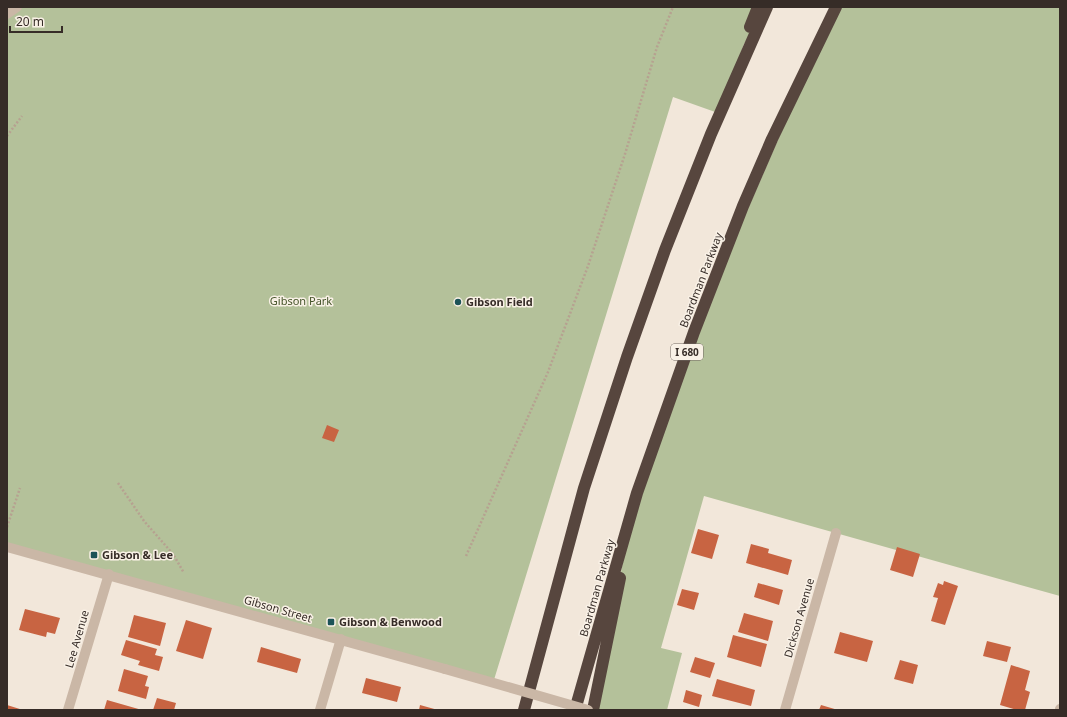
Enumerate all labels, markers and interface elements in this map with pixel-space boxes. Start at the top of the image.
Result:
scale bar [10,8,62,34]
text: 20 m [16,13,44,30]
street label: Boardman Parkway [675,230,726,330]
park label: Gibson Park [270,293,332,308]
place label: Gibson Field [466,294,533,309]
marker: Gibson Field [453,297,463,307]
road number: I 680 [671,344,703,360]
street label: Boardman Parkway [575,537,618,638]
place label: Gibson & Lee [102,547,173,562]
marker: Gibson & Lee [89,550,99,560]
street label: Dickson Avenue [780,576,817,659]
street label: Gibson Street [242,592,314,625]
street label: Lee Avenue [61,608,92,670]
place label: Gibson & Benwood [339,614,442,629]
marker: Gibson & Benwood [326,617,336,627]

